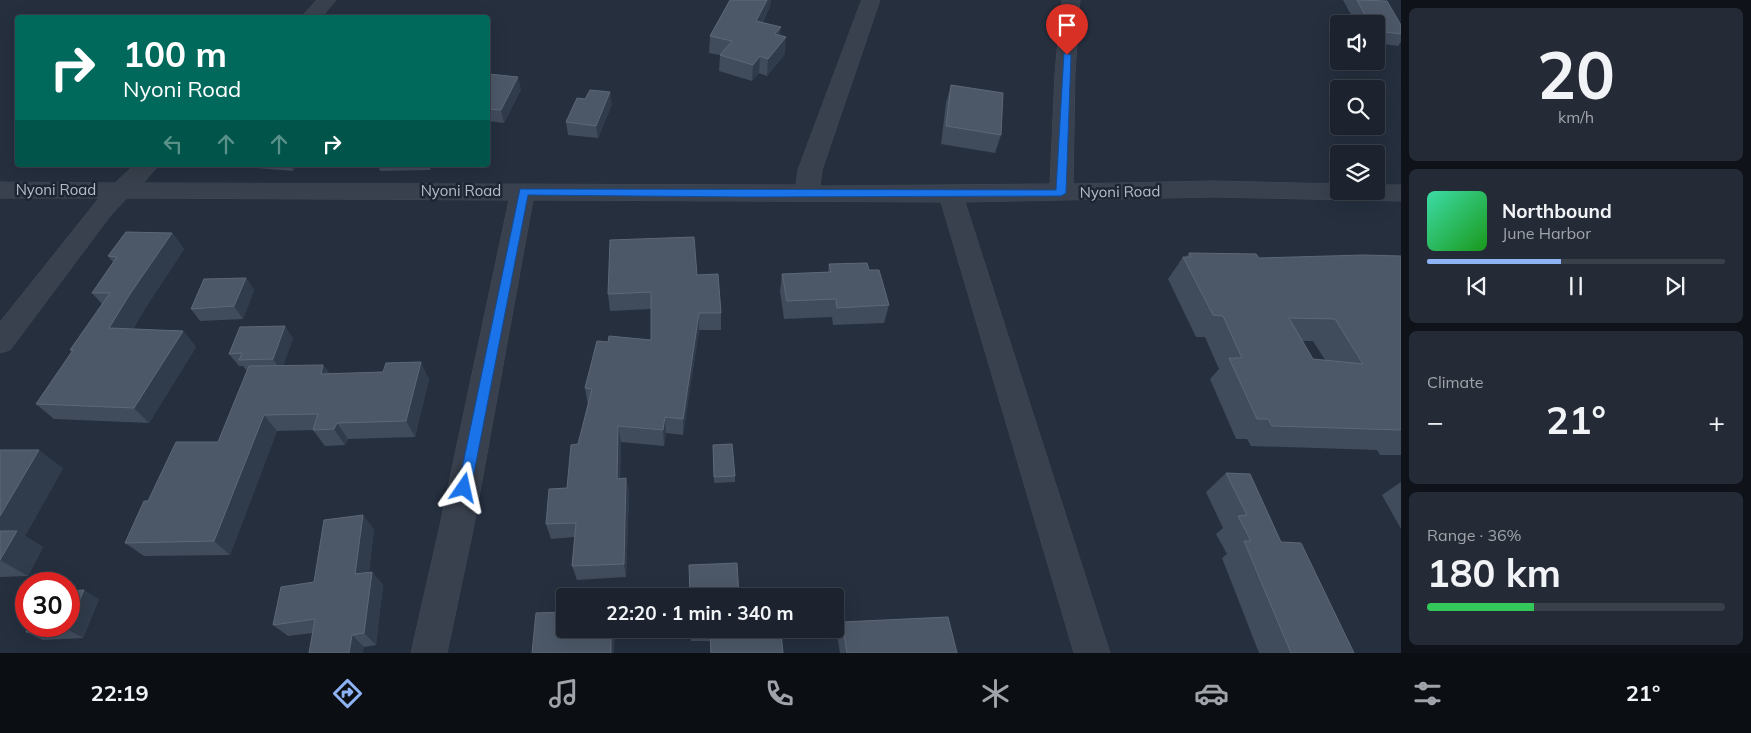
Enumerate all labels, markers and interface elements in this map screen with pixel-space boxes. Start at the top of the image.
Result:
pin [1046,4,1088,55]
icon: arrive [1053,11,1081,39]
map controls [1330,15,1385,200]
button: sound [1330,15,1385,70]
text: 100 m [123,32,227,76]
text: 20 [1537,34,1615,115]
icon: right [40,35,105,100]
text: Nyoni Road [123,75,241,103]
button: search [1330,80,1385,135]
text: km/h [1558,107,1594,127]
icon: left [159,130,187,158]
icon: ahead [212,130,240,158]
icon: ahead [265,130,293,158]
icon: right [318,130,346,158]
button: layers [1330,145,1385,200]
street label: Nyoni Road [16,180,96,199]
street label: Nyoni Road [421,181,501,200]
street label: Nyoni Road [1079,181,1160,202]
text: Northbound [1502,199,1612,223]
text: June Harbor [1502,223,1591,243]
icon: previous [1463,272,1491,300]
icon: pause [1562,272,1590,300]
icon: next [1661,272,1689,300]
text: Climate [1427,372,1483,392]
text: 21° [1546,396,1606,444]
text: − [1427,404,1444,439]
text: + [1708,404,1725,439]
position arrow [437,461,489,513]
text: Range · 36% [1427,525,1522,545]
text: 180 km [1427,549,1561,597]
speed limit sign: 30 [15,572,80,637]
text: 22:20 · 1 min · 340 m [606,601,794,625]
icon: directions [330,676,365,711]
icon: music [546,676,581,711]
icon: phone [762,676,797,711]
icon: climate [978,676,1013,711]
icon: car [1194,676,1229,711]
icon: filters [1410,676,1445,711]
text: 22:19 [90,679,149,707]
text: 21° [1626,679,1660,707]

